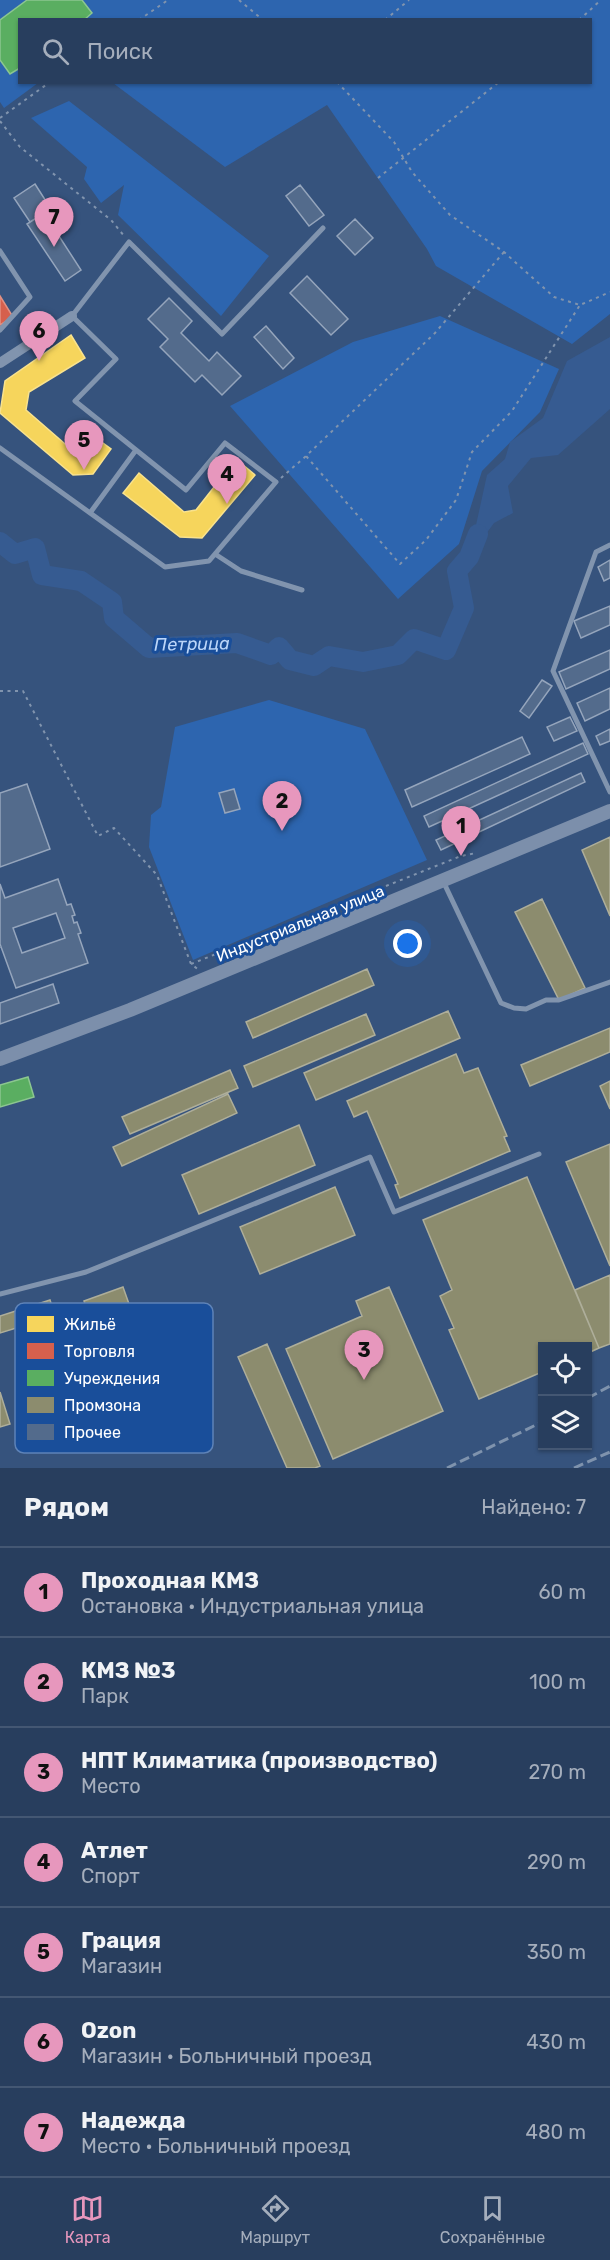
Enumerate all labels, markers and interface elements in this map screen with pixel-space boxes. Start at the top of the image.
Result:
search box [18,18,592,84]
icon: search [39,35,72,68]
text: Поиск [87,38,153,65]
pin: 7 [34,198,74,247]
pin: 6 [20,312,58,361]
pin: 5 [64,420,104,470]
pin: 4 [208,454,246,504]
water label: Петрица [154,632,230,656]
pin: 2 [262,782,302,831]
pin: 1 [442,806,480,856]
street label: Индустриальная улица [213,881,387,966]
your location [393,929,422,958]
legend [15,1303,213,1453]
text: Жильё [64,1315,116,1334]
pin: 3 [344,1330,384,1380]
text: Торговля [64,1342,135,1361]
map controls [538,1342,592,1450]
button: locate [538,1342,592,1396]
text: Учреждения [64,1369,160,1388]
text: Промзона [64,1396,141,1415]
button: layers [538,1396,592,1450]
text: Прочее [64,1423,121,1442]
text: Рядом [24,1492,109,1523]
text: Найдено: 7 [481,1495,586,1519]
text: Проходная КМЗ [81,1567,259,1594]
text: 1 [39,1580,48,1604]
text: 60 m [539,1580,586,1604]
text: Остановка · Индустриальная улица [81,1594,424,1618]
text: КМЗ №3 [81,1657,176,1684]
text: 2 [37,1670,50,1694]
text: 100 m [529,1670,586,1694]
text: Парк [81,1684,129,1708]
text: НПТ Климатика (производство) [81,1747,438,1774]
text: 3 [37,1760,50,1784]
text: 270 m [529,1760,586,1784]
text: Место [81,1774,141,1798]
text: Атлет [81,1837,148,1864]
text: 4 [37,1850,50,1874]
text: 290 m [527,1850,586,1874]
text: Спорт [81,1864,140,1888]
text: Грация [81,1927,161,1954]
text: 5 [37,1940,50,1964]
text: 350 m [527,1940,586,1964]
text: Магазин [81,1954,162,1978]
text: Ozon [81,2017,136,2044]
text: 6 [37,2030,50,2054]
text: 430 m [526,2030,586,2054]
text: Магазин · Больничный проезд [81,2044,372,2068]
text: Надежда [81,2107,185,2134]
text: 7 [38,2120,49,2144]
text: 480 m [525,2120,586,2144]
text: Место · Больничный проезд [81,2134,350,2158]
tab: Карта [65,2192,111,2247]
tab: Маршрут [240,2192,310,2247]
tab: Сохранённые [440,2192,545,2247]

